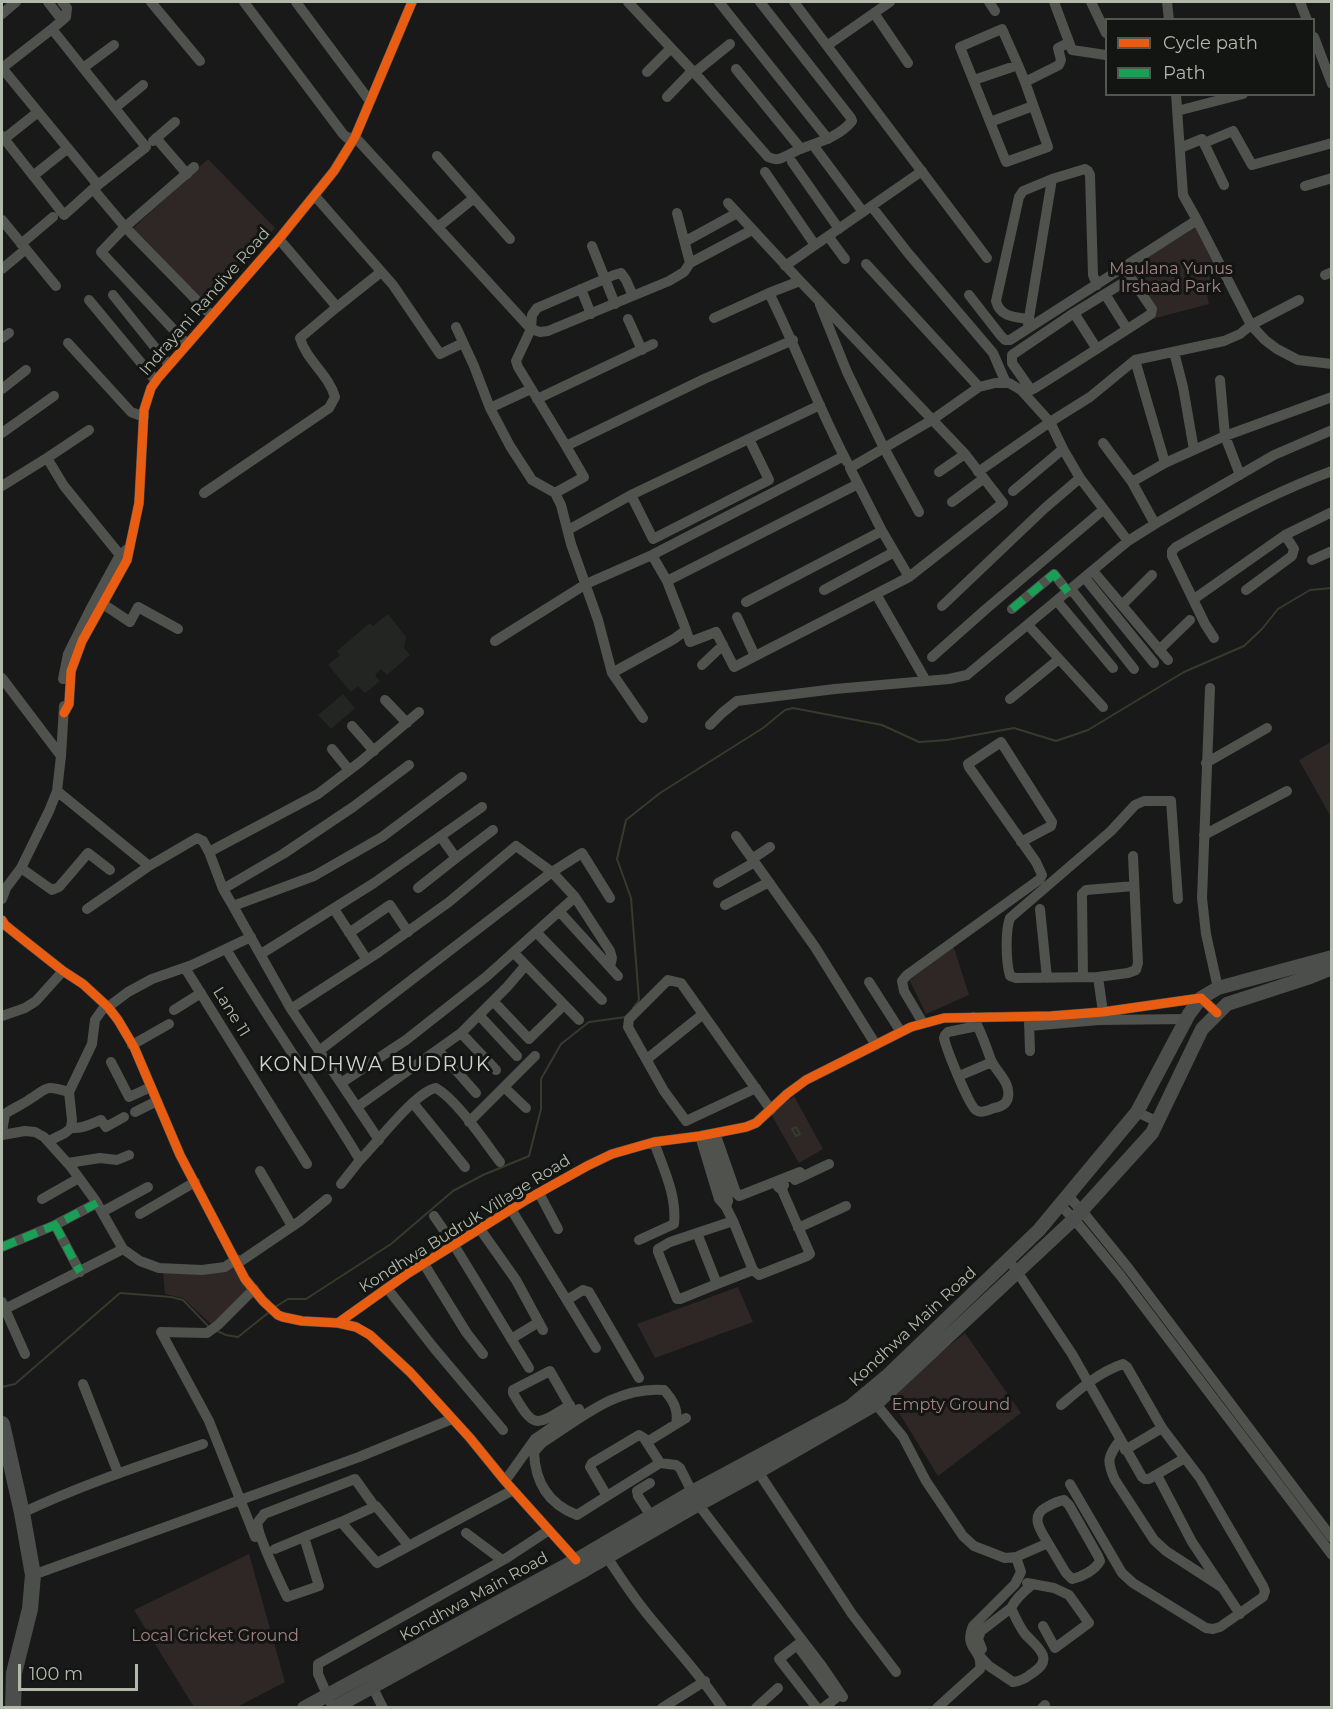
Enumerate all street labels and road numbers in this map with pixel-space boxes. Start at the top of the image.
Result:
street label: Indrayani Randive Road [136,224,274,380]
street label: Lane 11 [208,984,254,1040]
street label: Kondhwa Budruk Village Road [356,1151,574,1297]
street label: Kondhwa Main Road [846,1263,980,1391]
street label: Kondhwa Main Road [396,1548,552,1646]

